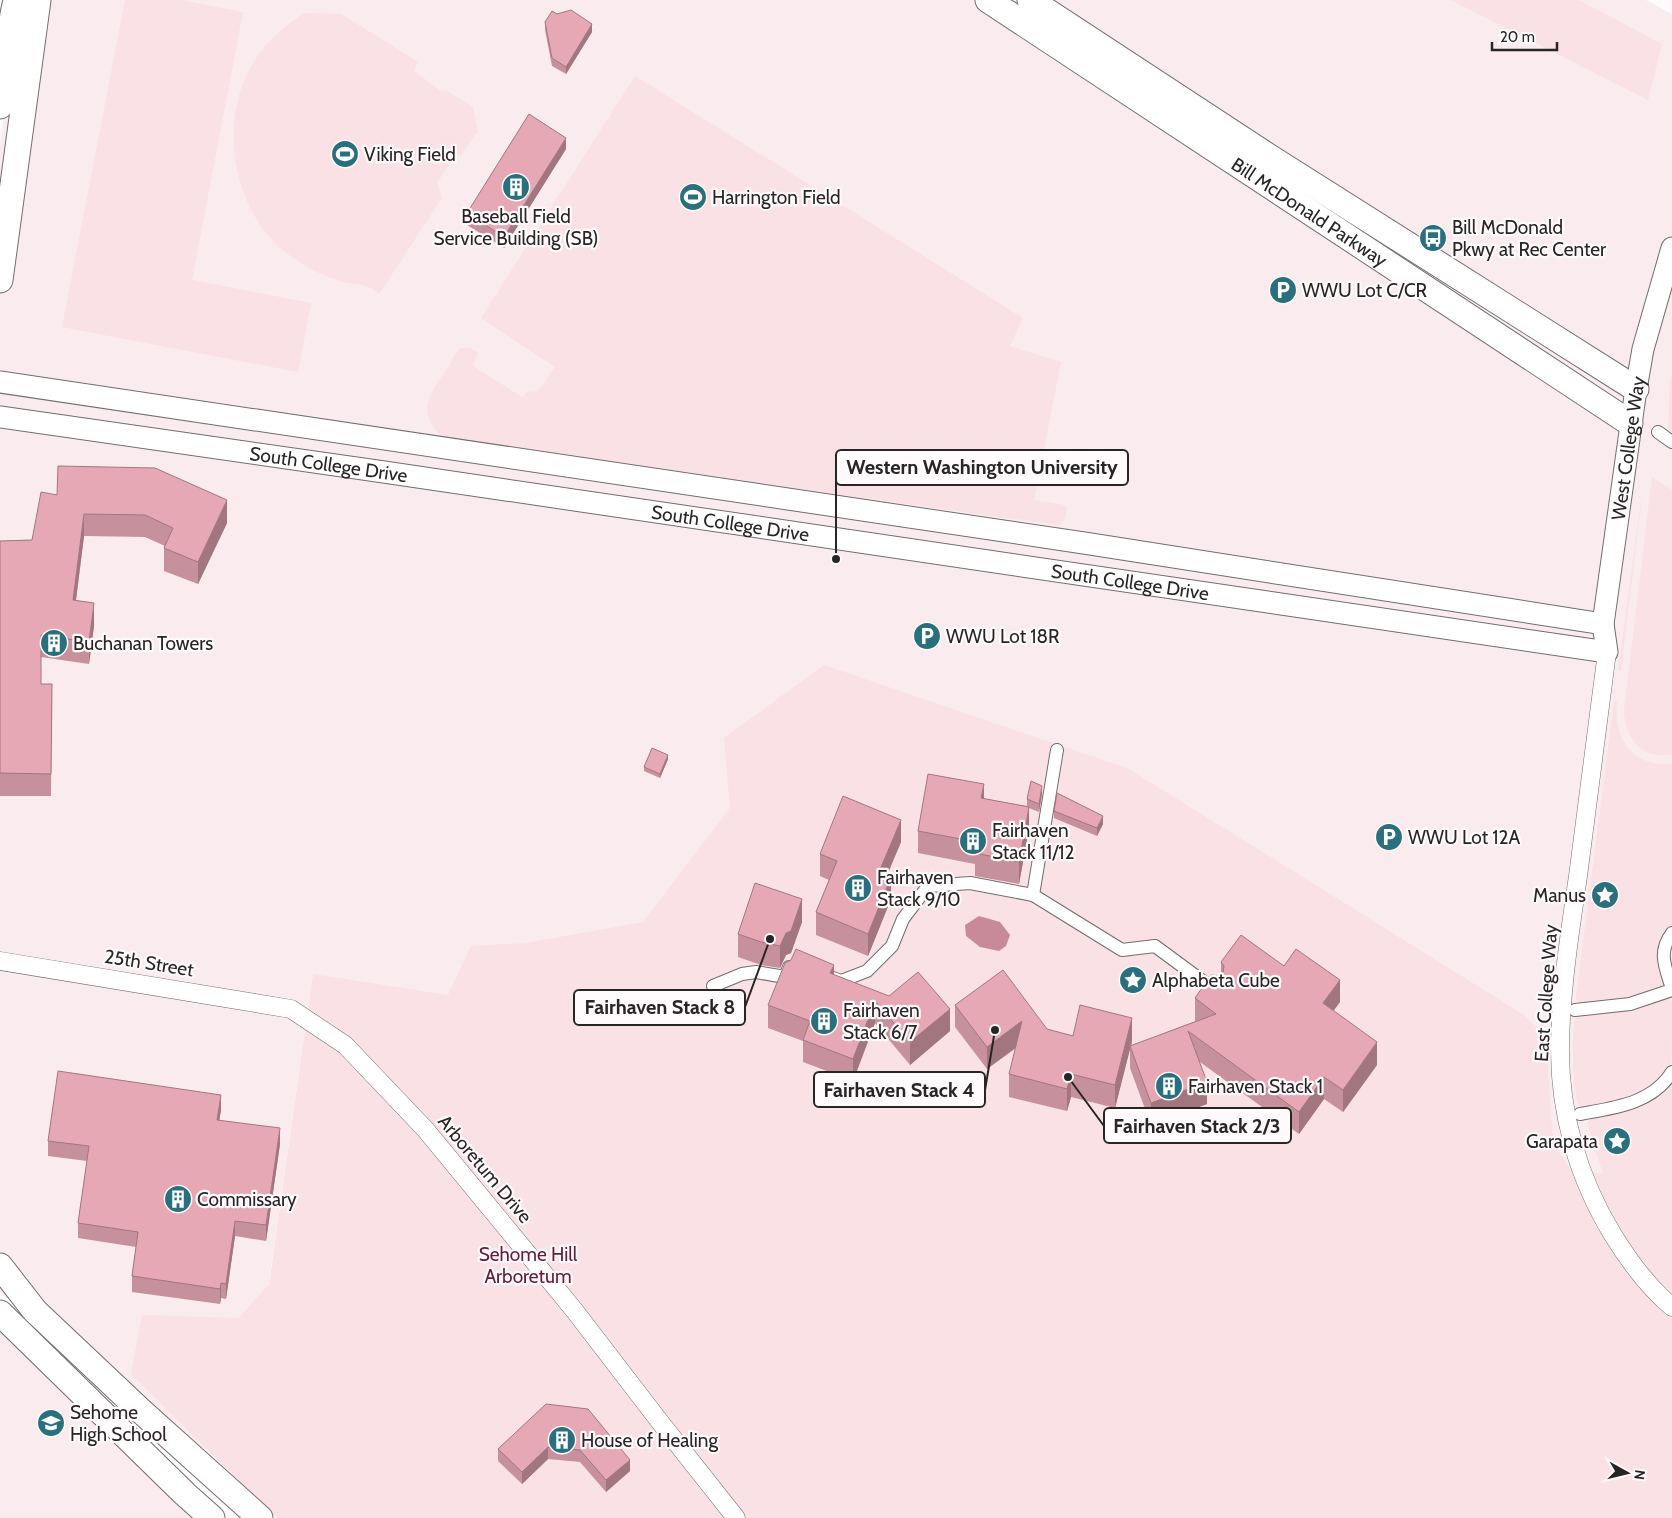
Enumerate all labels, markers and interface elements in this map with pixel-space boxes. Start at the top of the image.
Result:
scale bar [1492,20,1557,52]
text: 20 m [1500,28,1535,46]
sports icon: Viking Field [330,139,360,169]
place label: Viking Field [364,143,456,166]
street label: Bill McDonald Parkway [1227,152,1392,272]
building icon: Baseball Field Service Building (SB) [501,172,531,202]
sports icon: Harrington Field [678,182,708,212]
place label: Harrington Field [712,186,841,209]
place label: Baseball Field Service Building (SB) [434,205,598,250]
place label: Bill McDonald Pkwy at Rec Center [1452,216,1606,261]
bus stop icon: Bill McDonald Pkwy at Rec Center [1418,223,1448,253]
parking icon: WWU Lot C/CR [1268,275,1298,305]
place label: WWU Lot C/CR [1302,279,1428,302]
street label: West College Way [1606,374,1650,522]
street label: South College Drive [248,441,409,487]
callout: Western Washington University [836,450,1128,485]
text: Western Washington University [846,455,1118,479]
street label: South College Drive [650,500,811,546]
street label: South College Drive [1050,559,1211,605]
parking icon: WWU Lot 18R [912,621,942,651]
place label: WWU Lot 18R [946,625,1060,648]
building icon: Buchanan Towers [39,628,69,658]
place label: Buchanan Towers [73,632,213,655]
place label: Fairhaven Stack 11/12 [992,819,1074,864]
parking icon: WWU Lot 12A [1374,822,1404,852]
building icon: Fairhaven Stack 11/12 [958,826,988,856]
place label: WWU Lot 12A [1408,826,1520,849]
place label: Fairhaven Stack 9/10 [877,866,961,911]
building icon: Fairhaven Stack 9/10 [843,873,873,903]
place icon: Manus [1590,880,1620,910]
place label: Manus [1533,884,1586,907]
street label: East College Way [1530,923,1562,1062]
street label: 25th Street [103,945,196,981]
place icon: Alphabeta Cube [1118,965,1148,995]
place label: Alphabeta Cube [1152,969,1280,992]
callout: Fairhaven Stack 8 [574,990,745,1025]
text: Fairhaven Stack 8 [585,995,735,1019]
place label: Fairhaven Stack 6/7 [843,999,920,1044]
building icon: Fairhaven Stack 6/7 [809,1006,839,1036]
building icon: Fairhaven Stack 1 [1154,1071,1184,1101]
callout: Fairhaven Stack 4 [814,1072,985,1107]
place label: Fairhaven Stack 1 [1188,1075,1323,1098]
text: Fairhaven Stack 4 [823,1078,975,1102]
callout: Fairhaven Stack 2/3 [1104,1108,1291,1143]
street label: Arboretum Drive [433,1110,537,1228]
text: Fairhaven Stack 2/3 [1113,1114,1281,1138]
place icon: Garapata [1602,1126,1632,1156]
place label: Garapata [1526,1130,1598,1153]
building icon: Commissary [163,1184,193,1214]
place label: Commissary [197,1188,297,1211]
park label: Sehome Hill Arboretum [479,1243,578,1288]
place label: Sehome High School [70,1401,167,1446]
school or university icon: Sehome High School [36,1408,66,1438]
building icon: House of Healing [547,1425,577,1455]
place label: House of Healing [581,1429,718,1452]
north arrow [1602,1448,1652,1498]
text: N [1630,1469,1649,1481]

